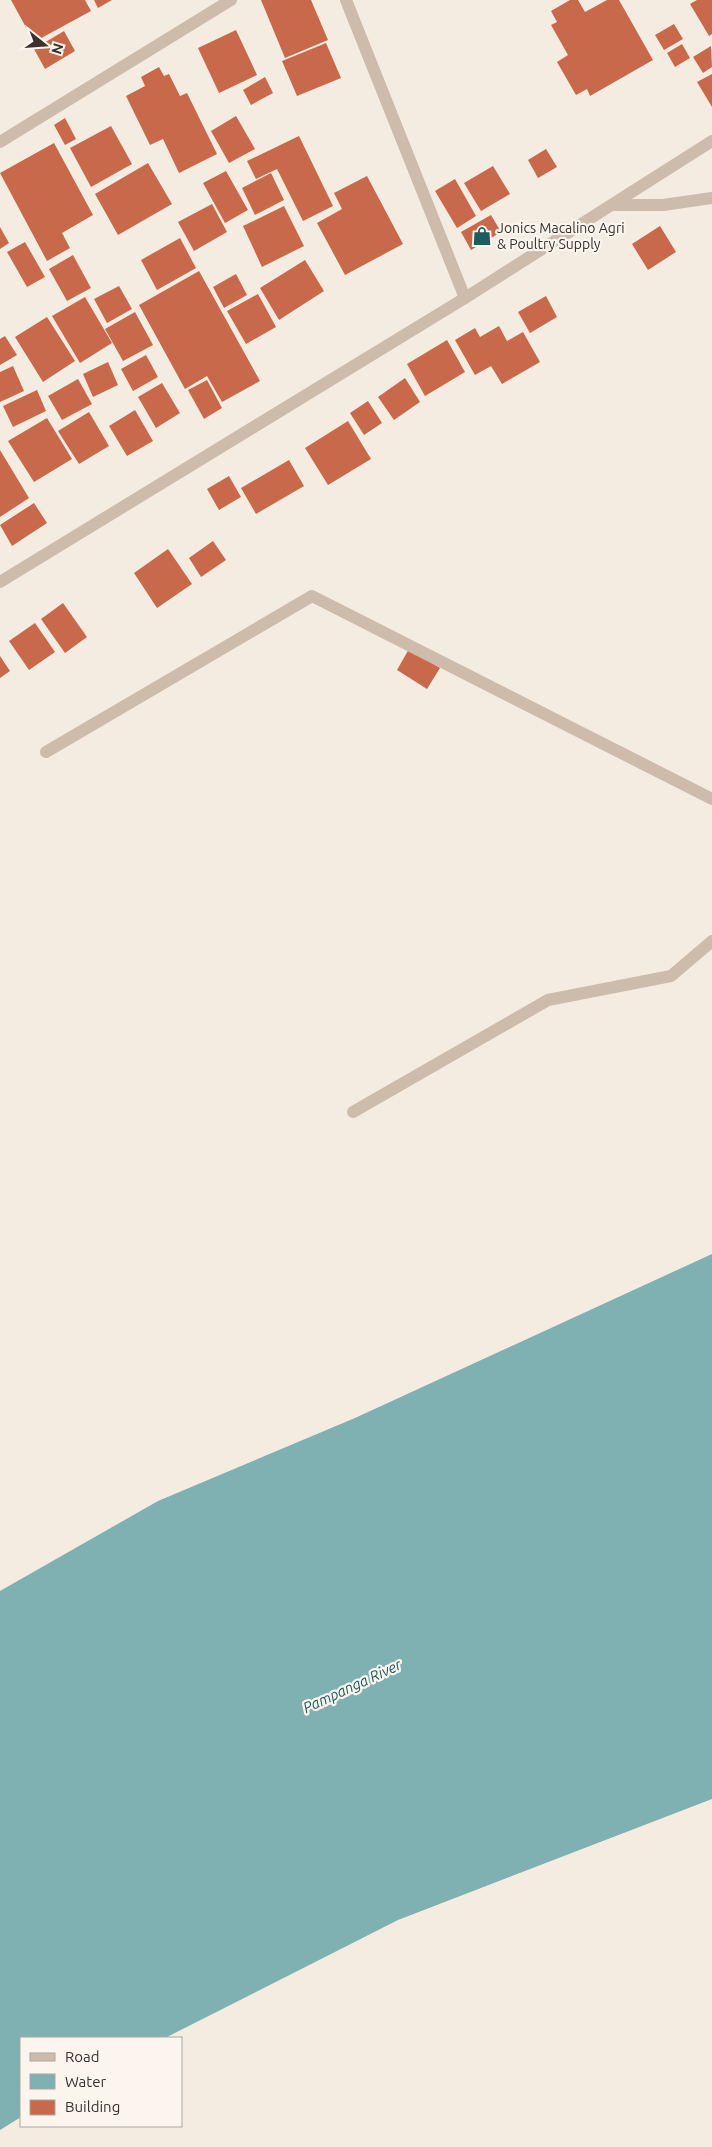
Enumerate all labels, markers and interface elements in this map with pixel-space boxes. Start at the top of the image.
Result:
north arrow [20,20,70,70]
text: N [48,41,67,56]
place label: Jonics Macalino Agri & Poultry Supply [497,220,625,252]
shop icon: Jonics Macalino Agri & Poultry Supply [471,225,493,247]
water label: Pampanga River [300,1655,405,1716]
legend [20,2037,182,2127]
text: Road [65,2048,100,2065]
text: Water [65,2073,106,2090]
text: Building [65,2098,120,2115]

